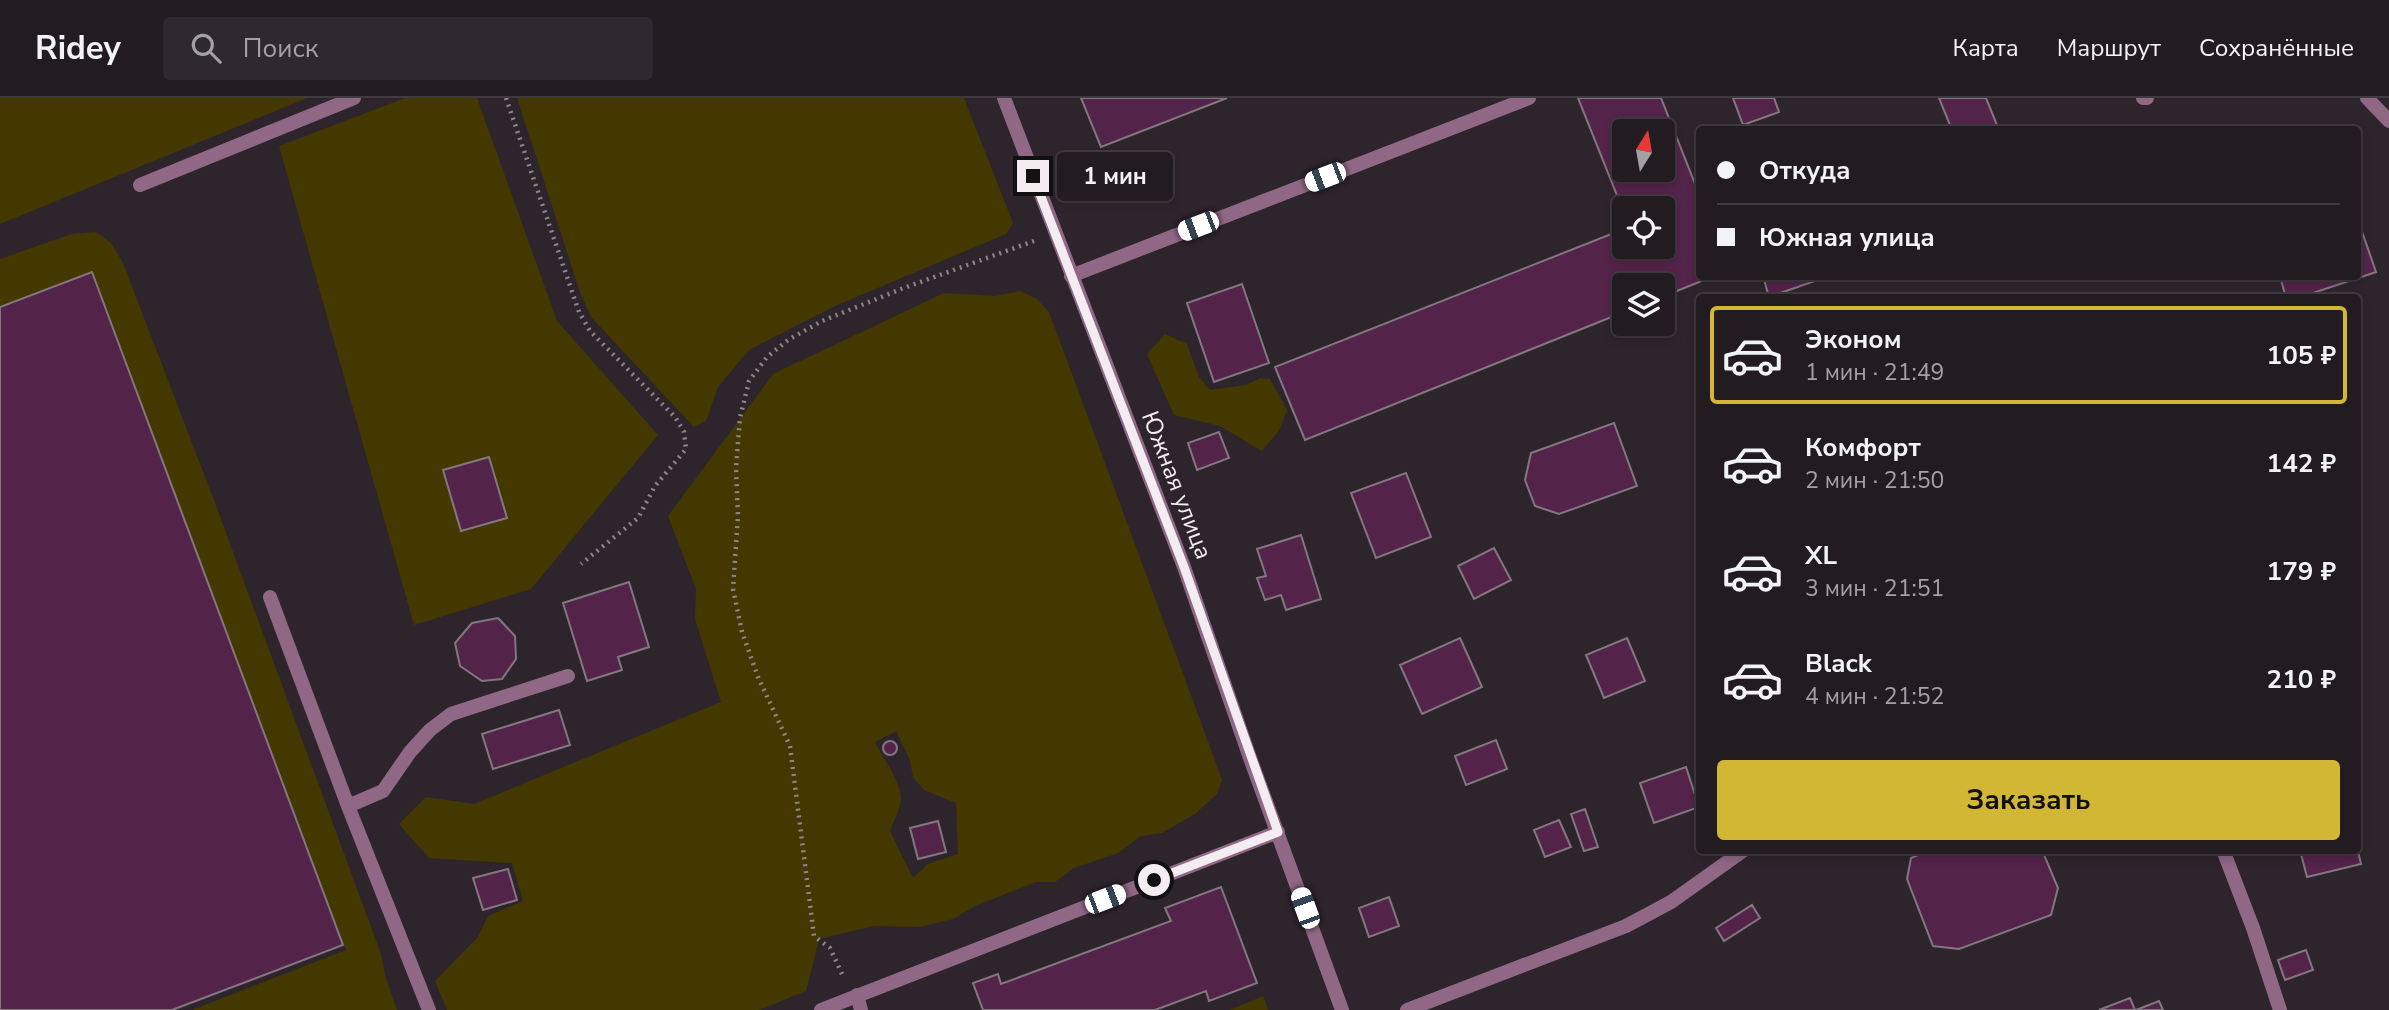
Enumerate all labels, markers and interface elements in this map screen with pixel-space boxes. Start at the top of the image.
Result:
search box [163,17,653,80]
text: Ridey [35,26,121,71]
icon: search [187,29,225,67]
text: Поиск [243,31,318,66]
text: Карта [1953,32,2019,64]
text: Маршрут [2057,32,2161,64]
text: Сохранённые [2199,32,2354,64]
north arrow [1612,119,1675,182]
map controls [1612,119,1675,336]
callout: 1 мин [1058,152,1173,200]
text: Откуда [1759,153,1851,188]
route end [1017,160,1049,192]
car [1302,160,1349,194]
text: 1 мин [1083,161,1147,192]
button: locate [1612,196,1675,259]
car [1175,209,1222,243]
text: Южная улица [1759,220,1935,255]
button: layers [1612,273,1675,336]
text: Эконом [1805,322,1902,357]
icon: car [1721,324,1784,387]
text: 105 ₽ [2267,338,2336,373]
text: 1 мин · 21:49 [1805,357,1944,388]
street label: Южная улица [1134,406,1220,564]
text: Комфорт [1805,430,1921,465]
icon: car [1721,432,1784,495]
text: 142 ₽ [2267,446,2336,481]
text: 2 мин · 21:50 [1805,465,1944,496]
text: XL [1805,538,1837,573]
icon: car [1721,540,1784,603]
text: 179 ₽ [2267,554,2336,589]
text: 3 мин · 21:51 [1805,573,1944,604]
text: Black [1805,646,1872,681]
icon: car [1721,648,1784,711]
text: 210 ₽ [2267,662,2336,697]
text: 4 мин · 21:52 [1805,681,1944,712]
button: Заказать [1717,760,2340,840]
route start [1138,864,1170,896]
car [1082,882,1129,916]
car [1288,885,1323,931]

